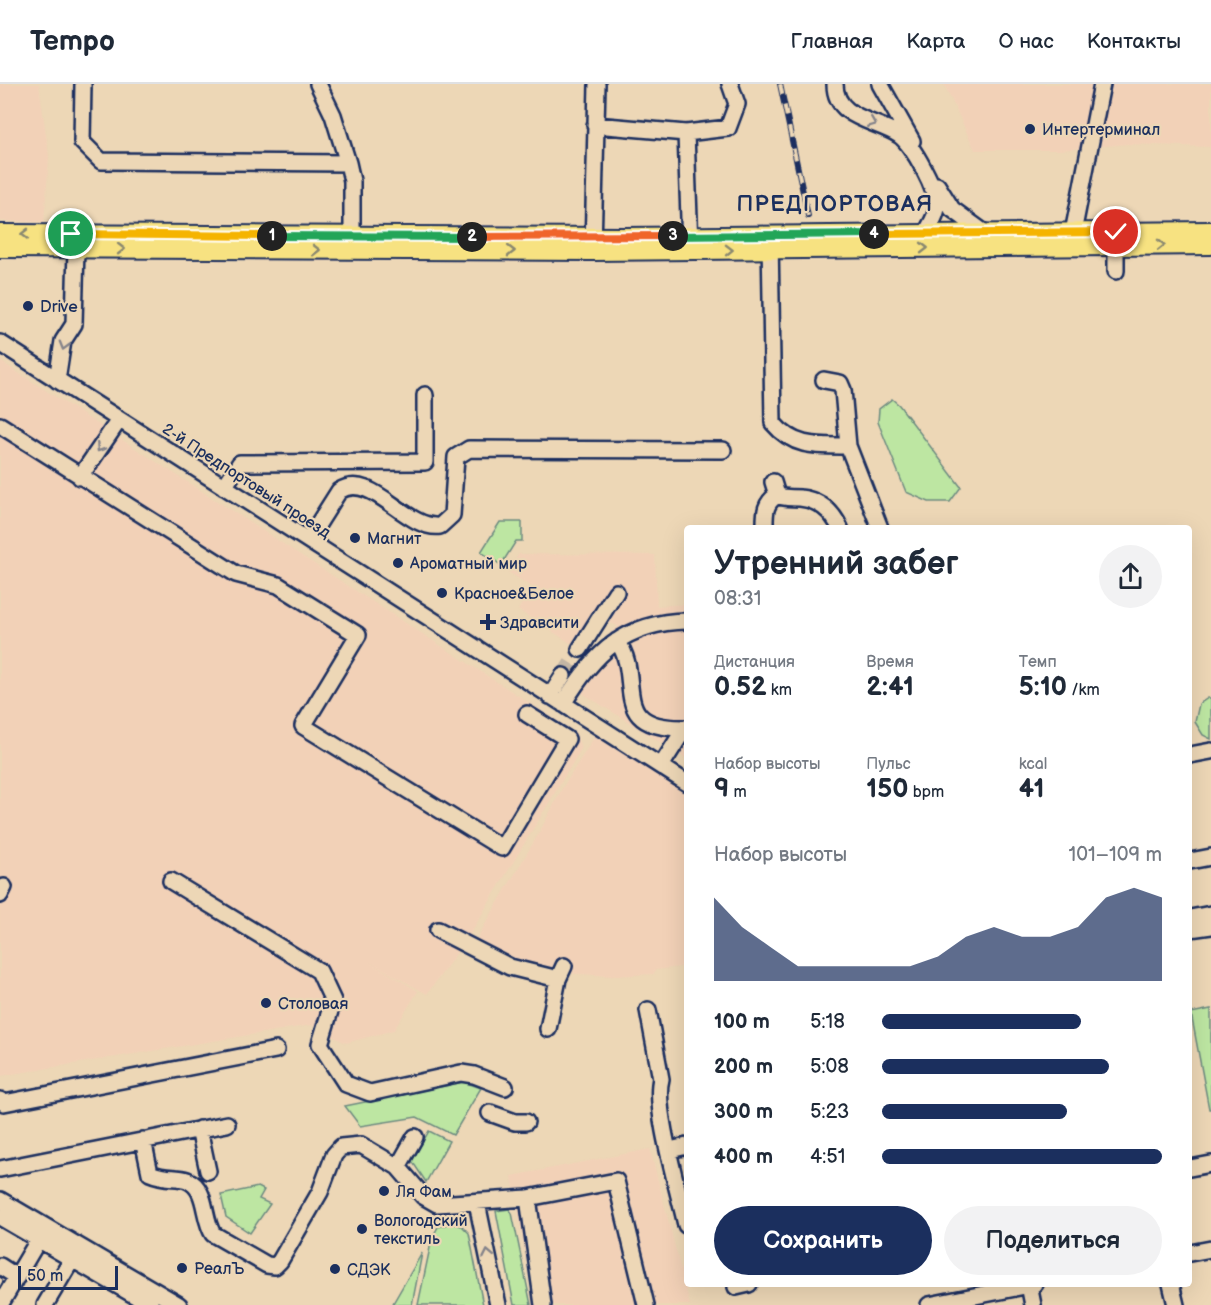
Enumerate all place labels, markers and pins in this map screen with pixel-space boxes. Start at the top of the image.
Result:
place label: Интертерминал [1042,121,1160,140]
marker: Интертерминал [1023,122,1037,136]
pin [1090,206,1141,257]
pin [45,208,96,259]
pin: 4 [859,219,889,249]
pin: 1 [257,221,287,251]
pin: 3 [658,221,688,251]
pin: 2 [457,222,487,252]
place label: Drive [40,298,78,317]
marker: Drive [21,299,35,313]
place label: Магнит [367,530,422,549]
marker: Магнит [348,531,362,545]
place label: Ароматный мир [409,555,527,574]
marker: Ароматный мир [391,556,405,570]
place label: Красное&Белое [454,585,574,604]
marker: Красное&Белое [435,586,449,600]
place label: Здравсити [500,614,579,633]
marker: Здравсити [481,615,495,629]
place label: Столовая [278,995,348,1014]
marker: Столовая [259,996,273,1010]
place label: Ля Фам [395,1183,452,1202]
marker: Ля Фам [377,1184,391,1198]
place label: Вологодский текстиль [374,1212,468,1249]
marker: Вологодский текстиль [355,1222,369,1236]
place label: РеалЪ [194,1260,245,1279]
marker: РеалЪ [175,1261,189,1275]
place label: СДЭК [347,1261,391,1280]
marker: СДЭК [328,1262,342,1276]

